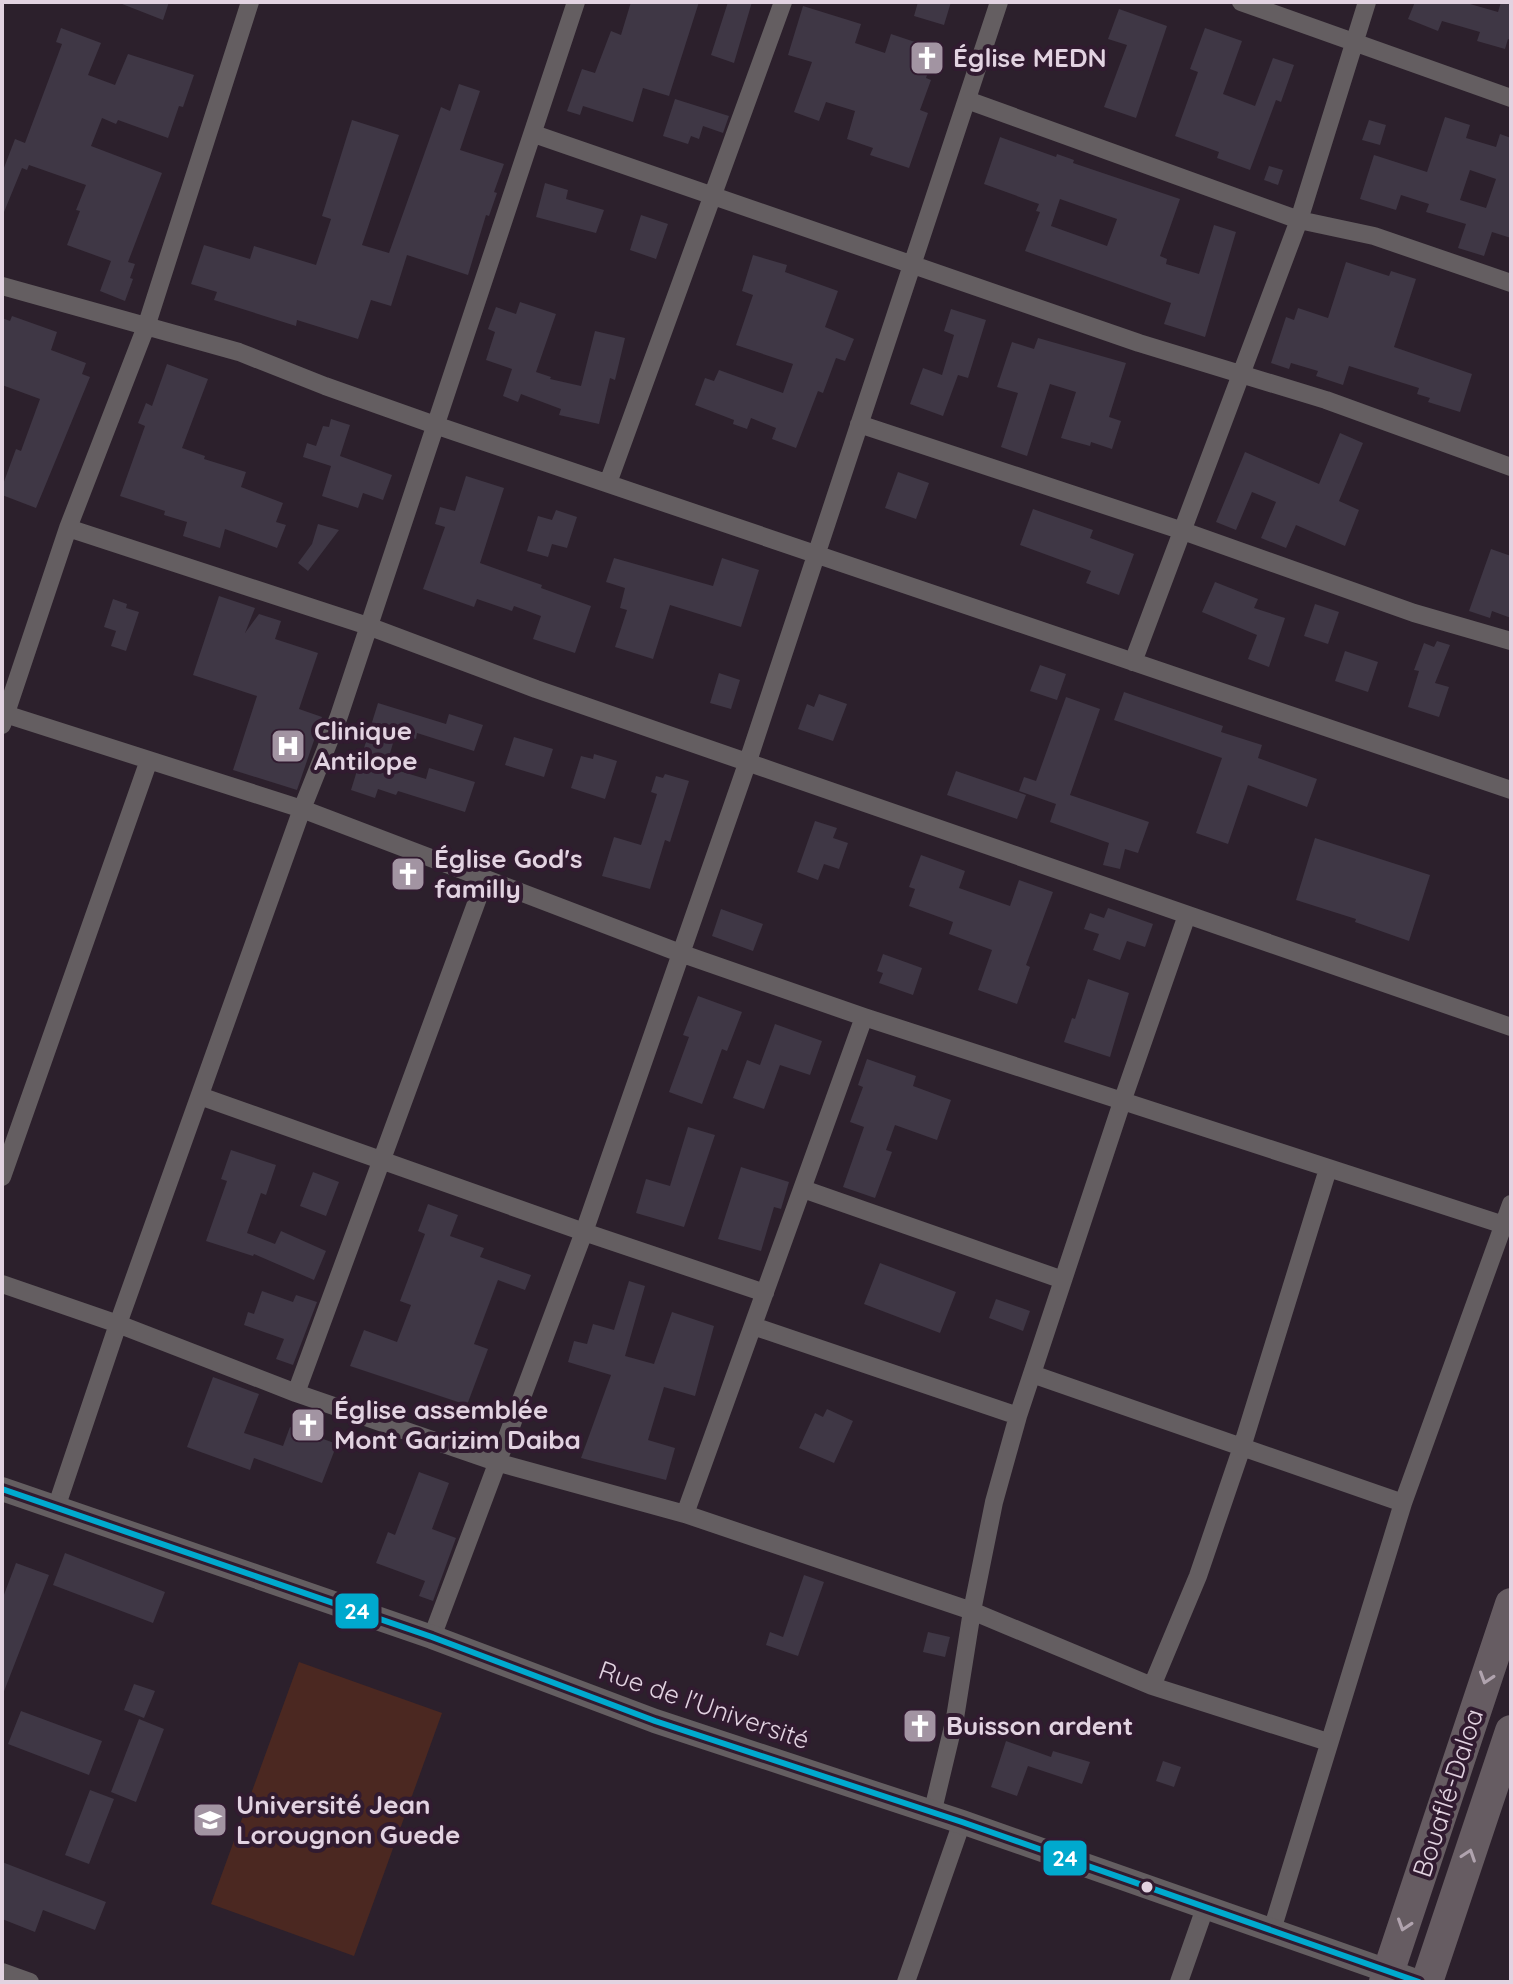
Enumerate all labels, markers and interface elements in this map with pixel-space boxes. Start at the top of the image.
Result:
church icon: Église MEDN [908,39,946,77]
place label: Église MEDN [953,41,1107,74]
place label: Clinique Antilope [314,714,418,777]
hospital icon: Clinique Antilope [269,727,307,765]
place label: Église God's familly [434,842,582,905]
church icon: Église God's familly [389,855,427,893]
place label: Église assemblée Mont Garizim Daiba [334,1393,581,1456]
church icon: Église assemblée Mont Garizim Daiba [289,1406,327,1444]
line badge: 24 [334,1592,380,1630]
text: 24 [344,1597,370,1625]
street label: Rue de l'Université [594,1653,814,1756]
one-way arrow [1480,1671,1496,1685]
street label: Bouaflé-Daloa [1405,1705,1490,1881]
church icon: Buisson ardent [901,1707,939,1745]
place label: Buisson ardent [946,1709,1133,1742]
place label: Université Jean Lorougnon Guede [236,1788,460,1851]
school or university icon: Université Jean Lorougnon Guede [191,1801,229,1839]
line badge: 24 [1042,1839,1088,1877]
text: 24 [1052,1844,1078,1872]
one-way arrow [1460,1849,1476,1863]
unlabelled marker [1139,1879,1155,1895]
one-way arrow [1398,1917,1414,1931]

